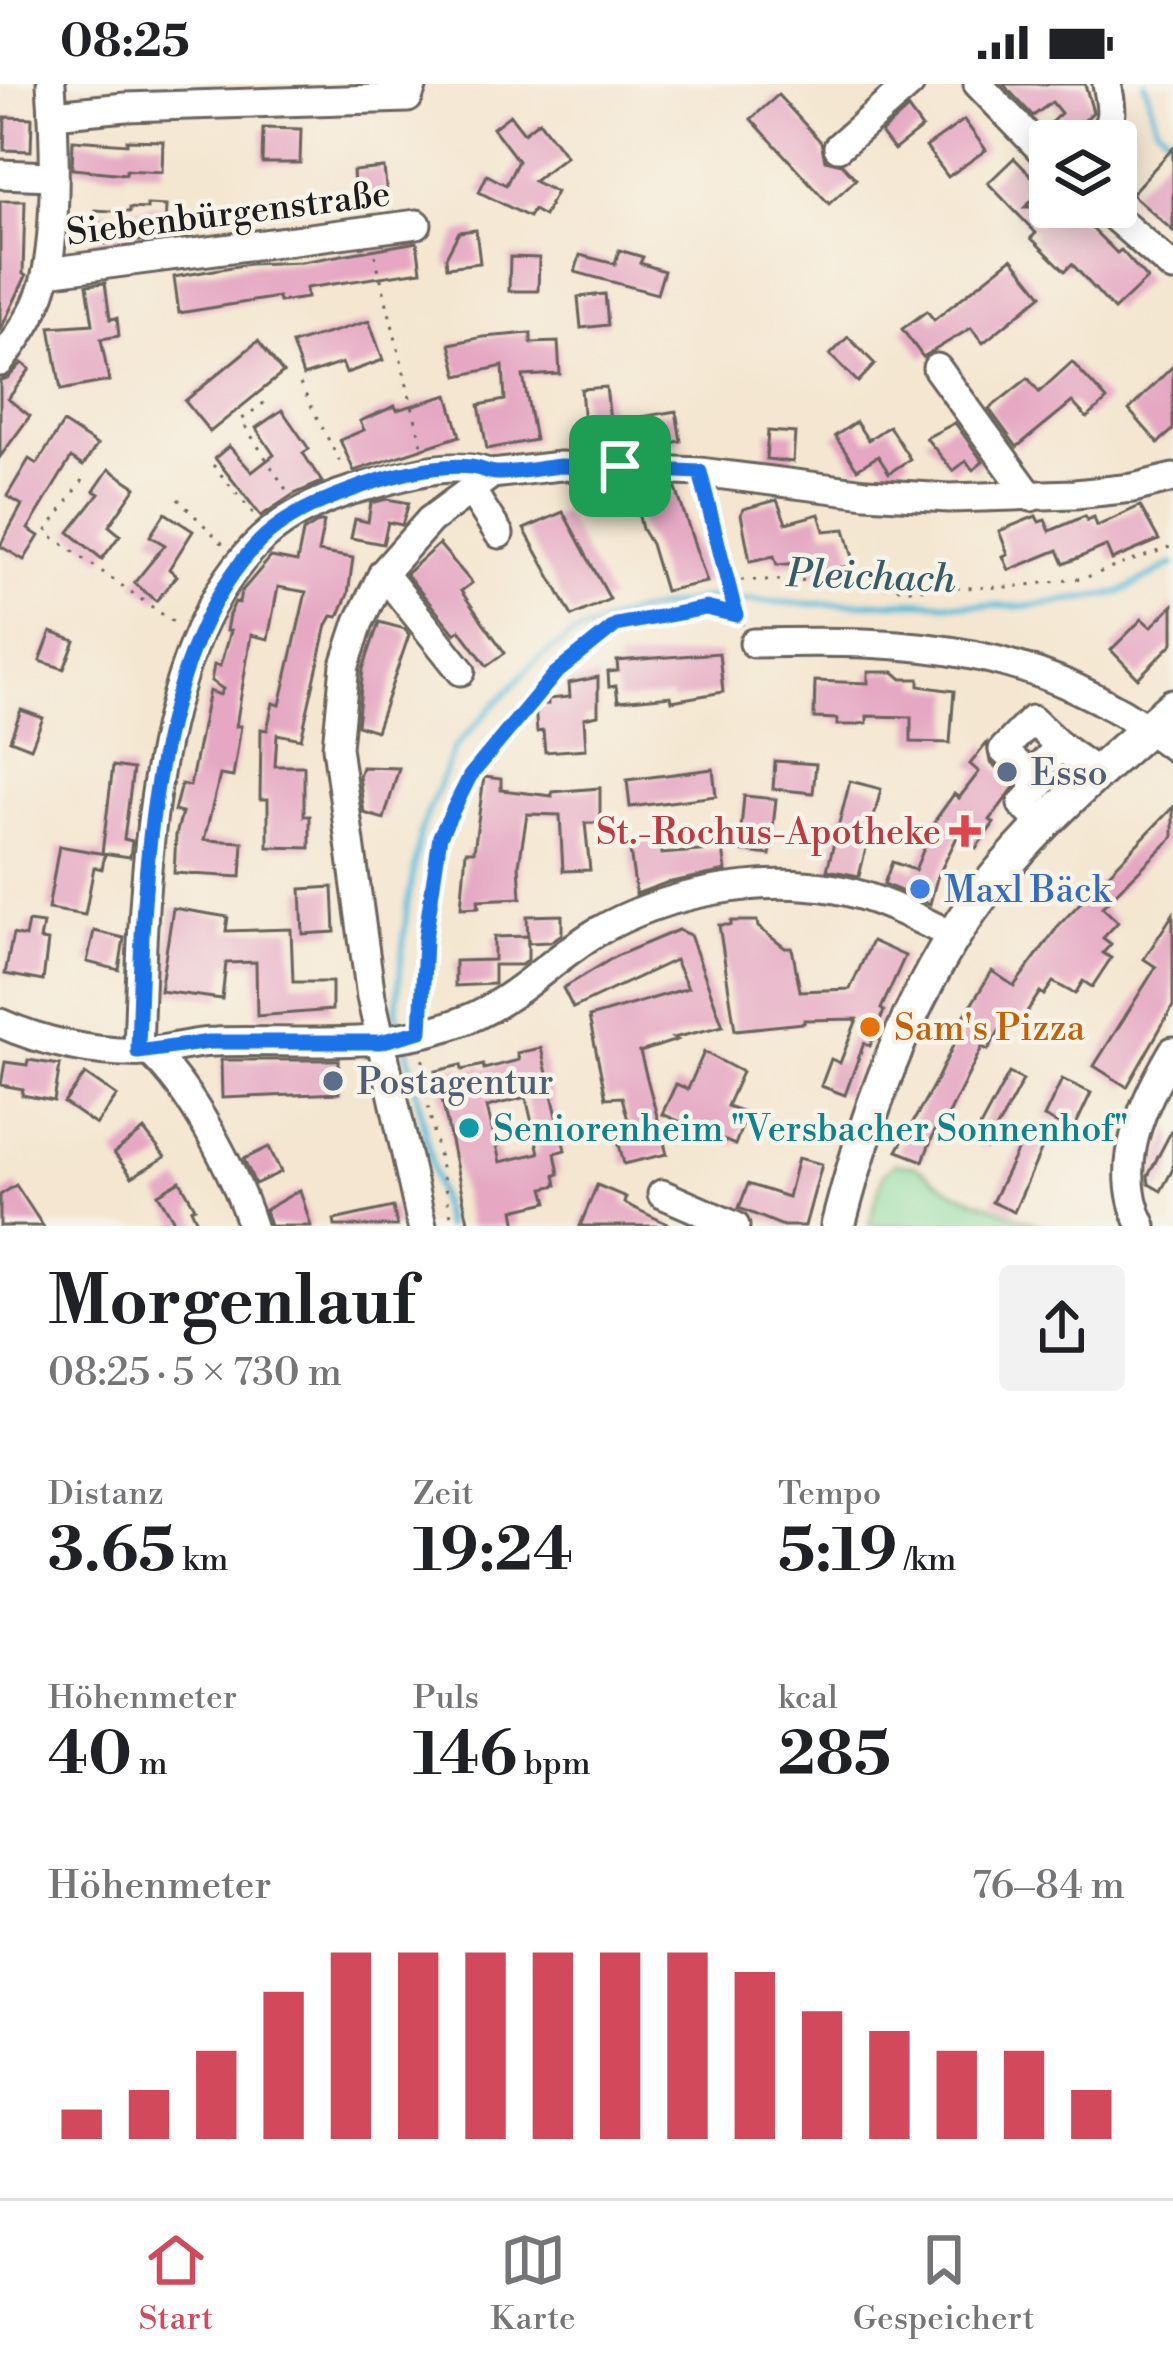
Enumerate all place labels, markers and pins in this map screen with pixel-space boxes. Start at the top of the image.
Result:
pin [569,415,671,517]
place label: Esso [1031,752,1108,797]
marker: Esso [994,759,1020,785]
place label: St.-Rochus-Apotheke [596,811,941,856]
marker: St.-Rochus-Apotheke [952,818,978,844]
place label: Maxl Bäck [944,869,1113,914]
marker: Maxl Bäck [907,876,933,902]
place label: Sam's Pizza [894,1007,1086,1052]
marker: Sam's Pizza [857,1014,883,1040]
place label: Postagentur [357,1061,554,1106]
marker: Postagentur [320,1068,346,1094]
place label: Seniorenheim "Versbacher Sonnenhof" [493,1108,1128,1153]
marker: Seniorenheim "Versbacher Sonnenhof" [456,1115,482,1141]

